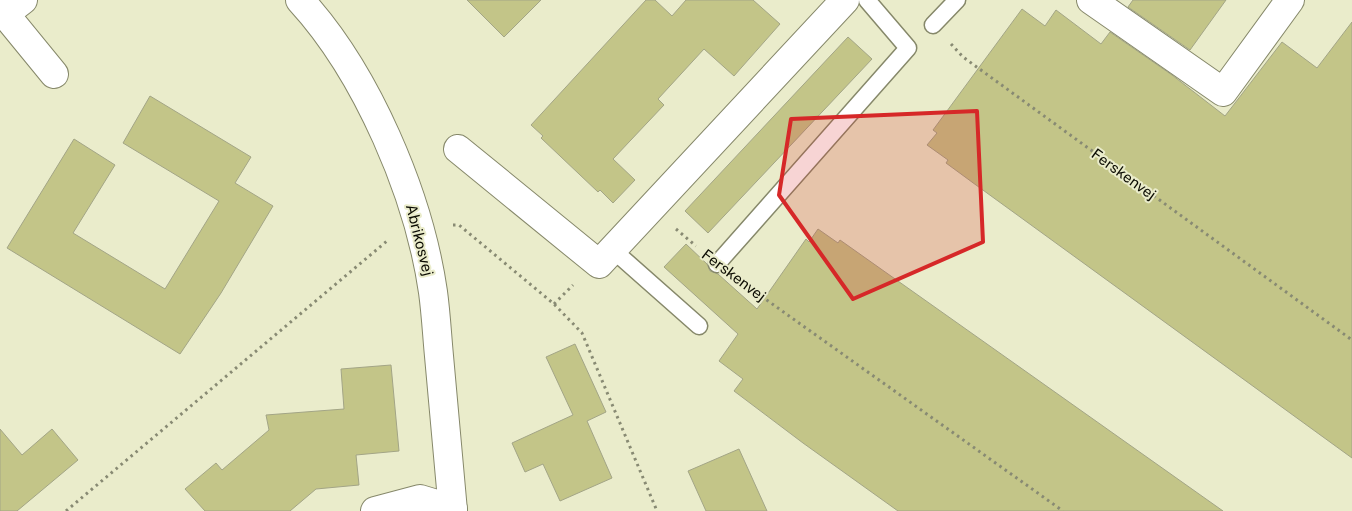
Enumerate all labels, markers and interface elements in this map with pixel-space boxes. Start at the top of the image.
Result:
street label: Ferskenvej [1088,145,1160,203]
street label: Abrikosvej [403,202,437,278]
street label: Ferskenvej [699,246,769,304]

